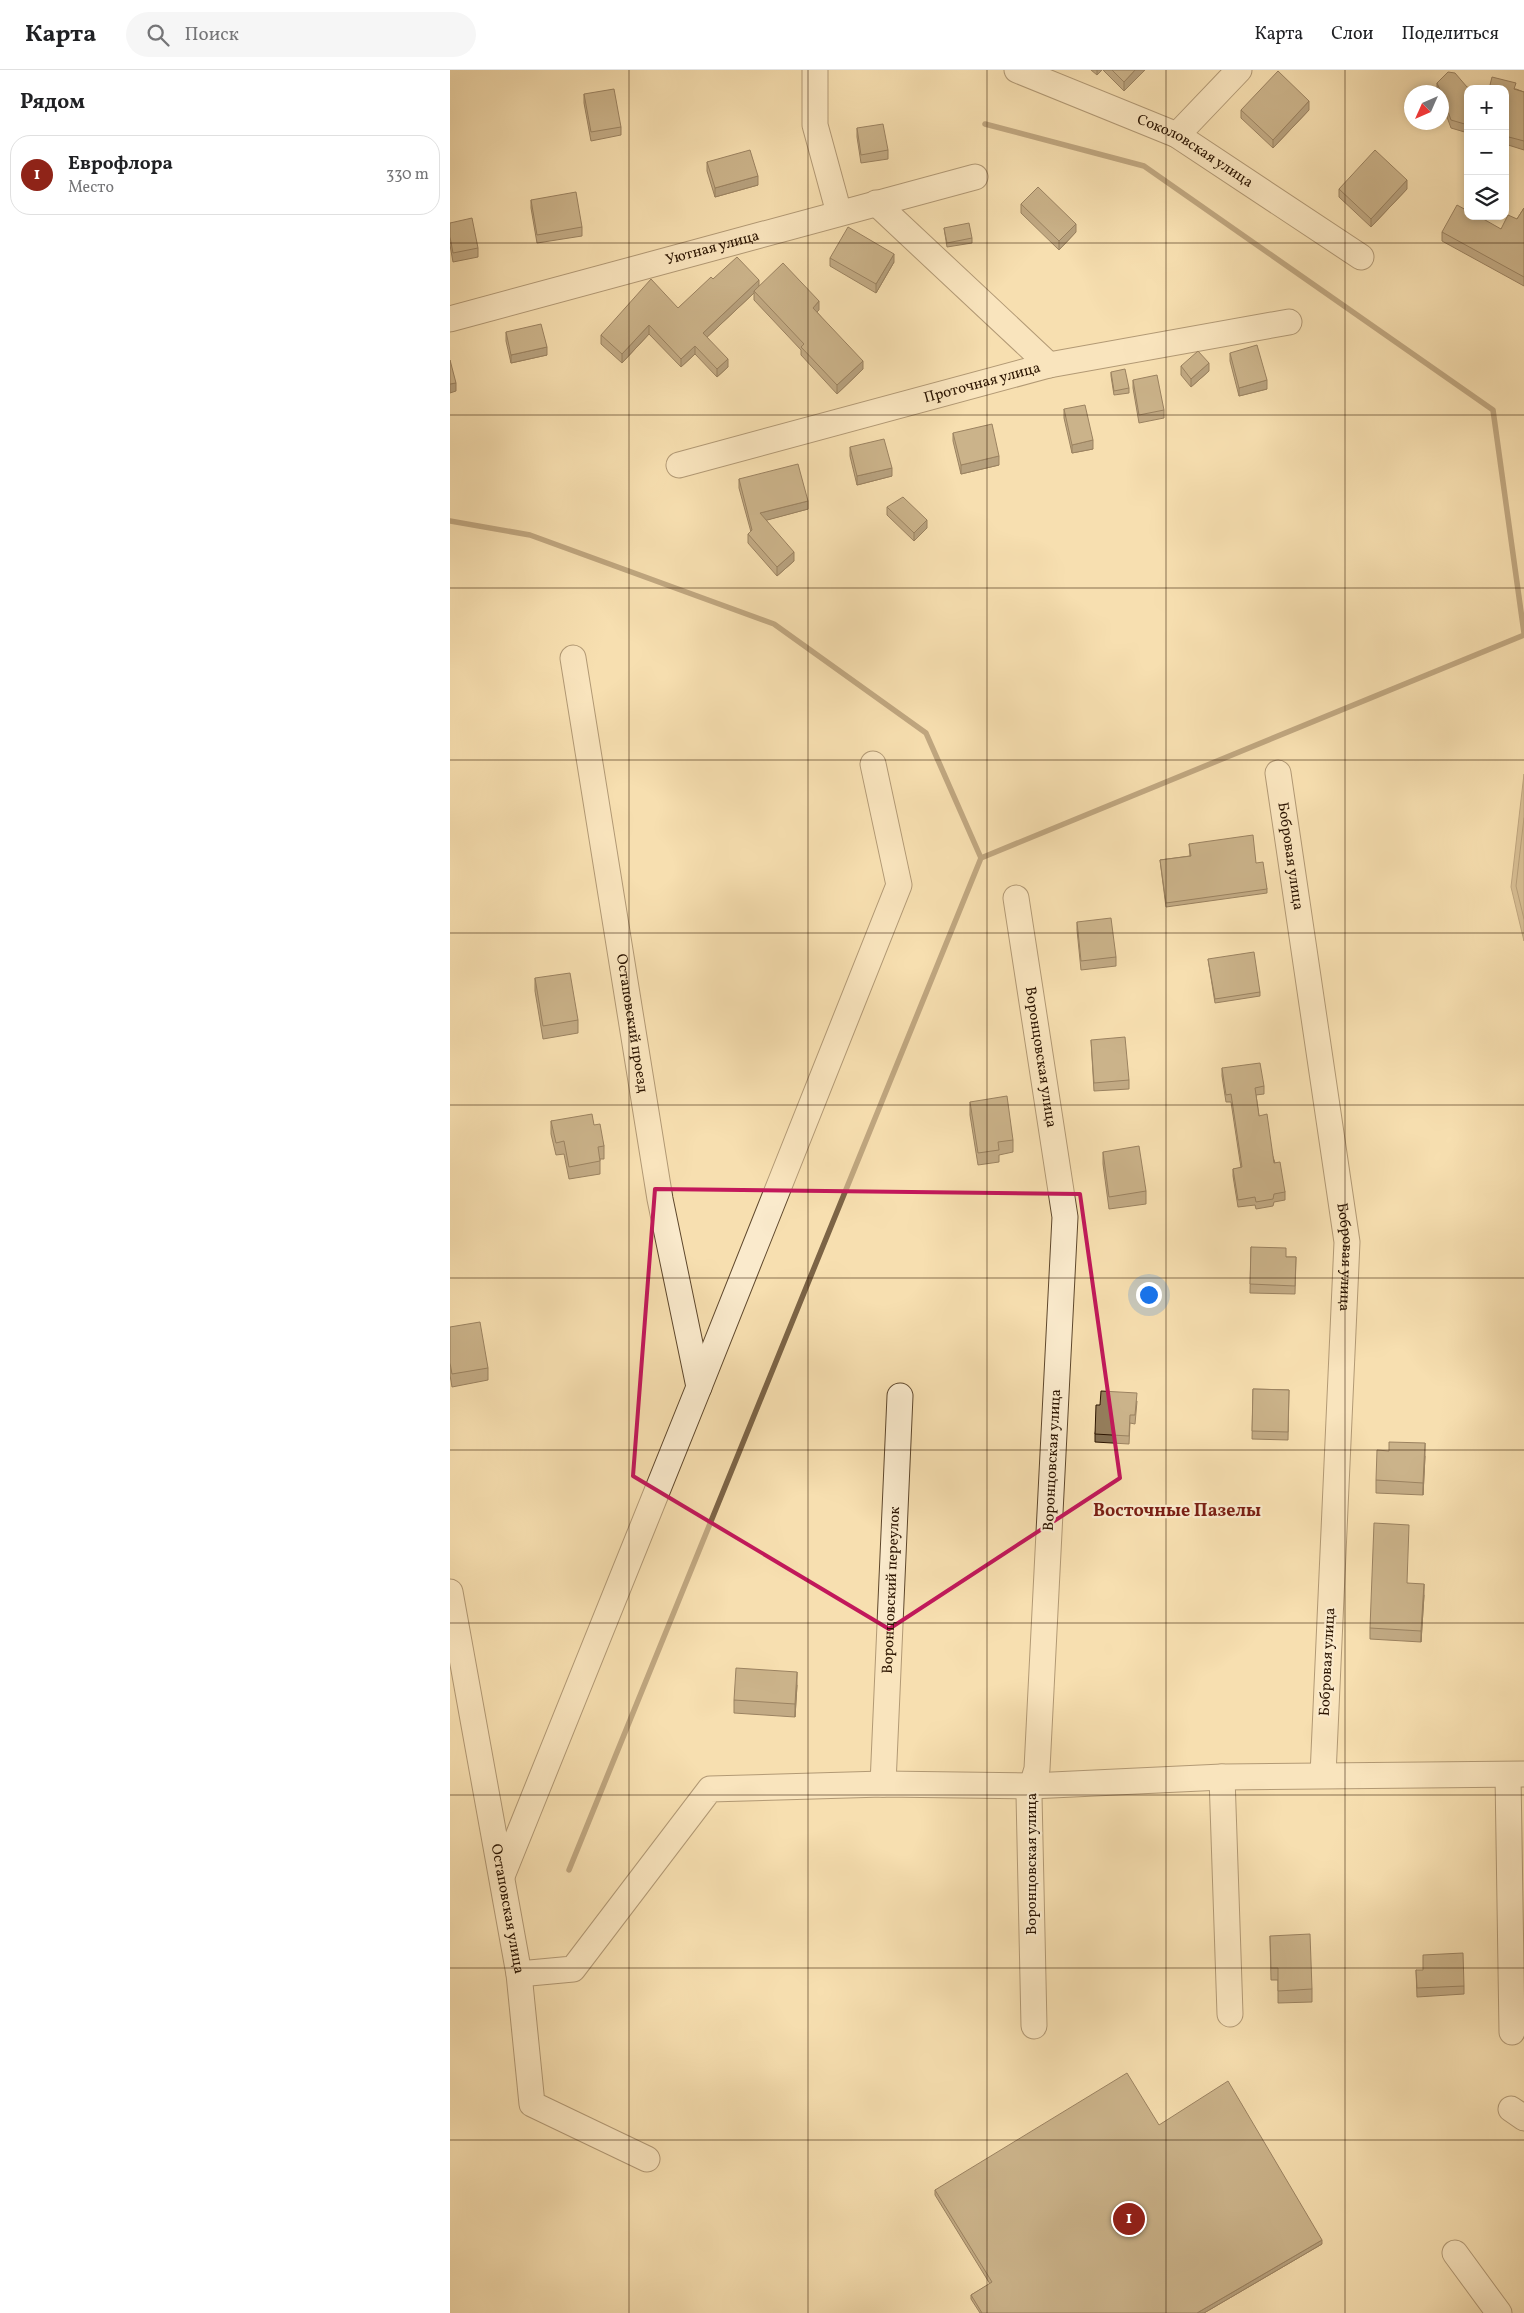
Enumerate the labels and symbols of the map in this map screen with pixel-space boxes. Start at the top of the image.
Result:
north arrow [1404,85,1449,130]
street label: Соколовская улица [1134,109,1257,193]
street label: Уютная улица [663,225,762,271]
street label: Проточная улица [921,357,1043,409]
street label: Бобровая улица [1272,801,1309,912]
street label: Остаповский проезд [610,952,653,1095]
street label: Воронцовская улица [1019,985,1062,1129]
street label: Бобровая улица [1331,1201,1358,1312]
your location [1136,1282,1162,1308]
street label: Воронцовская улица [1039,1388,1067,1532]
district label: Восточные Пазелы [1093,1499,1261,1524]
street label: Воронцовский переулок [877,1506,906,1674]
street label: Бобровая улица [1315,1607,1341,1717]
street label: Воронцовская улица [1022,1793,1043,1935]
street label: Остаповская улица [485,1842,529,1975]
pin: 1 [1113,2200,1145,2238]

